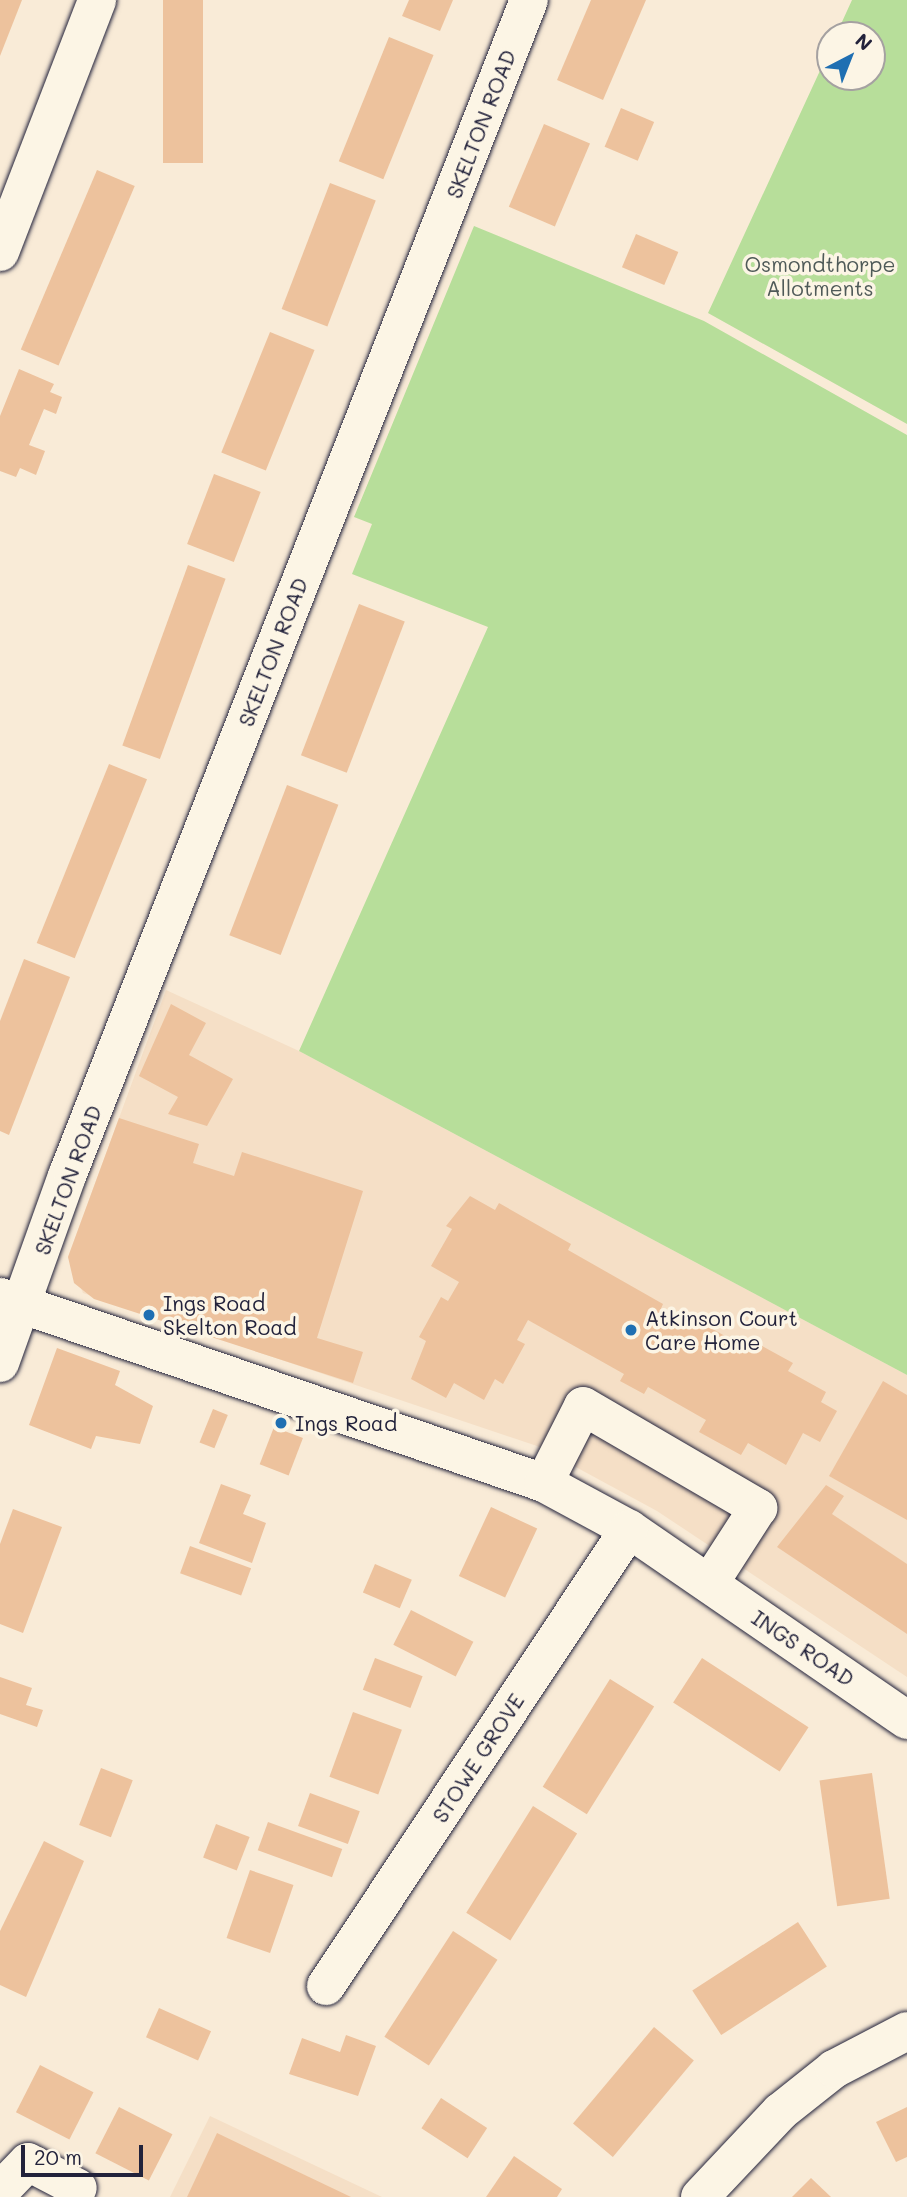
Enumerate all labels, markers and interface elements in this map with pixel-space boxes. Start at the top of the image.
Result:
north arrow [816,21,886,91]
text: N [850,27,878,56]
street label: SKELTON ROAD [441,46,521,202]
park label: Osmondthorpe Allotments [744,251,896,301]
street label: SKELTON ROAD [233,574,313,730]
street label: SKELTON ROAD [29,1102,107,1258]
place label: Ings Road Skelton Road [163,1290,297,1340]
place label: Atkinson Court Care Home [645,1305,798,1355]
marker: Ings Road Skelton Road [141,1307,157,1323]
marker: Atkinson Court Care Home [623,1322,639,1338]
place label: Ings Road [295,1410,397,1436]
marker: Ings Road [273,1415,289,1431]
street label: INGS ROAD [747,1605,859,1691]
street label: STOWE GROVE [427,1689,529,1827]
scale bar [24,2130,147,2174]
text: 20 m [34,2143,82,2170]

